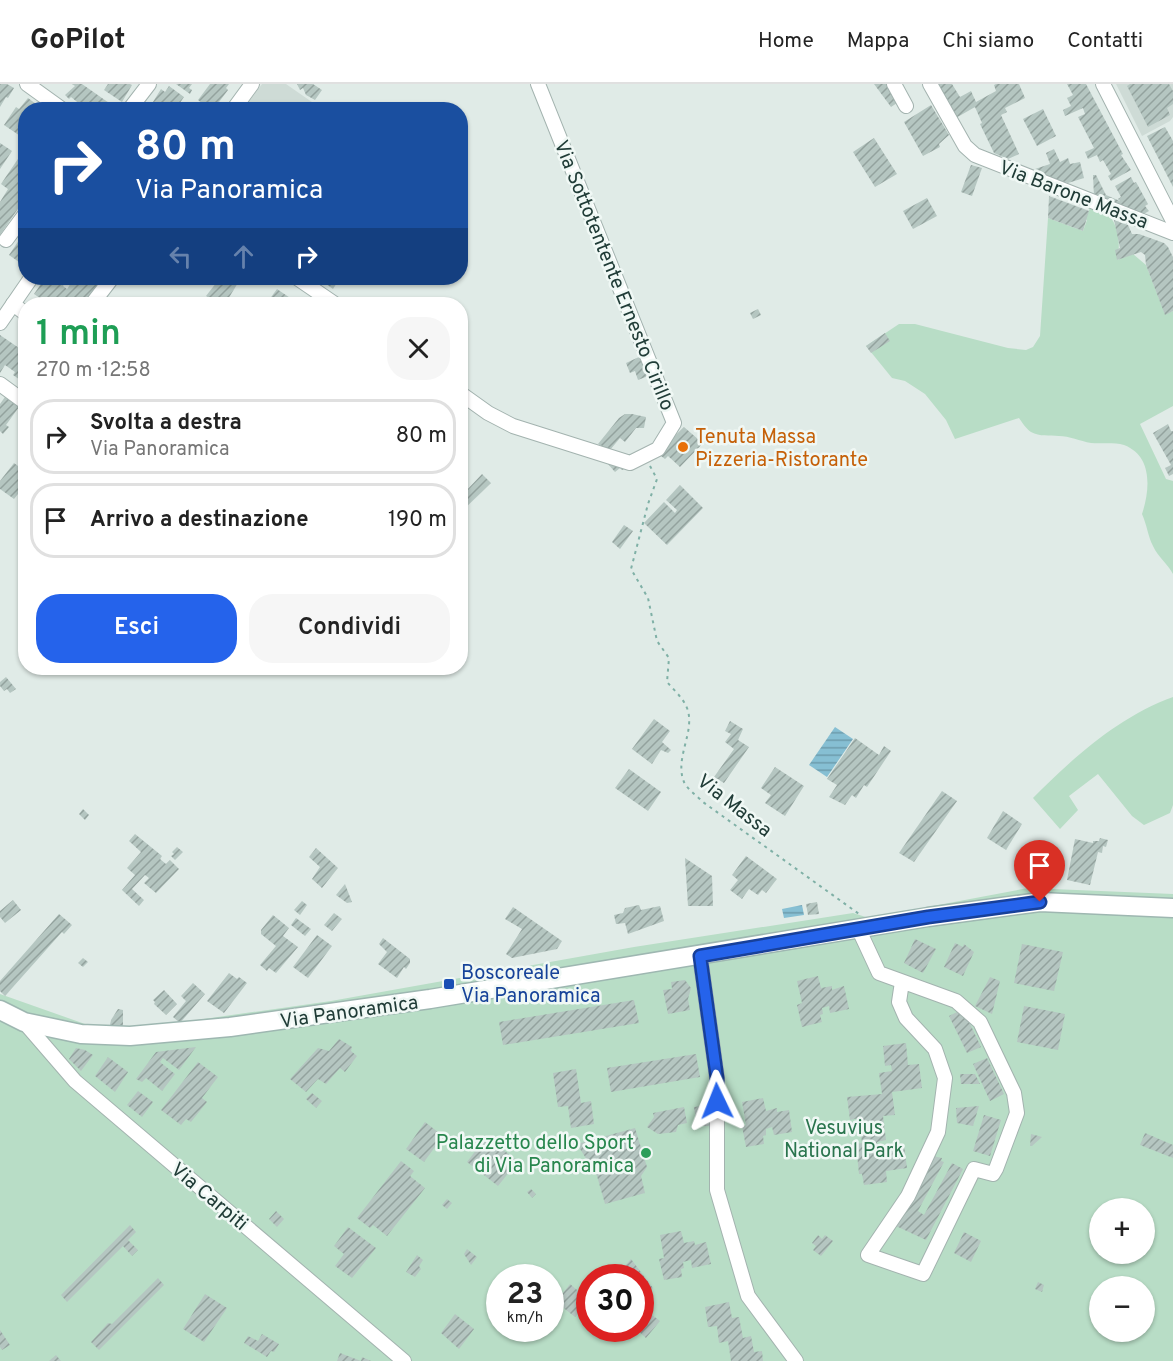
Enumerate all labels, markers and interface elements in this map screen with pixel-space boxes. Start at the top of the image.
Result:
text: GoPilot [30,23,125,59]
text: Home [758,28,814,55]
text: Mappa [847,28,909,55]
text: Chi siamo [942,28,1034,55]
text: Contatti [1067,28,1143,55]
text: 80 m [135,122,236,175]
icon: right [36,126,114,204]
street label: Via Sottotentente Ernesto Cirillo [547,137,679,415]
street label: Via Barone Massa [995,155,1152,236]
text: Via Panoramica [135,174,323,208]
icon: left [164,240,197,273]
icon: ahead [227,240,260,273]
icon: right [290,240,323,273]
text: 1 min [36,312,121,358]
button: close [387,317,450,380]
text: 270 m · 12:58 [36,358,151,384]
text: Svolta a destra [90,410,242,437]
icon: right [39,420,72,453]
text: 80 m [396,423,447,450]
place label: Tenuta Massa Pizzeria-Ristorante [695,425,868,474]
text: Via Panoramica [90,437,229,463]
marker: Tenuta Massa Pizzeria-Ristorante [676,440,690,454]
icon: arrive [39,504,72,537]
text: Arrivo a destinazione [90,507,308,534]
text: 190 m [388,507,447,534]
button: Esci [36,594,237,663]
button: Condividi [249,594,450,663]
street label: Via Massa [691,769,777,844]
pin [1014,840,1065,902]
icon: arrive [1023,849,1056,882]
place label: Boscoreale Via Panoramica [461,961,600,1010]
marker: Boscoreale Via Panoramica [442,977,456,991]
street label: Via Panoramica [278,990,420,1036]
position arrow [685,1069,749,1133]
park label: Vesuvius National Park [784,1116,904,1165]
place label: Palazzetto dello Sport di Via Panoramica [436,1131,634,1180]
marker: Palazzetto dello Sport di Via Panoramica [639,1146,653,1160]
street label: Via Carpiti [165,1158,253,1238]
map controls [1089,1198,1155,1342]
button: + [1089,1198,1155,1264]
speed limit sign: 30 [576,1264,654,1342]
button: − [1089,1276,1155,1342]
text: 23 [507,1277,543,1314]
text: km/h [507,1309,543,1328]

